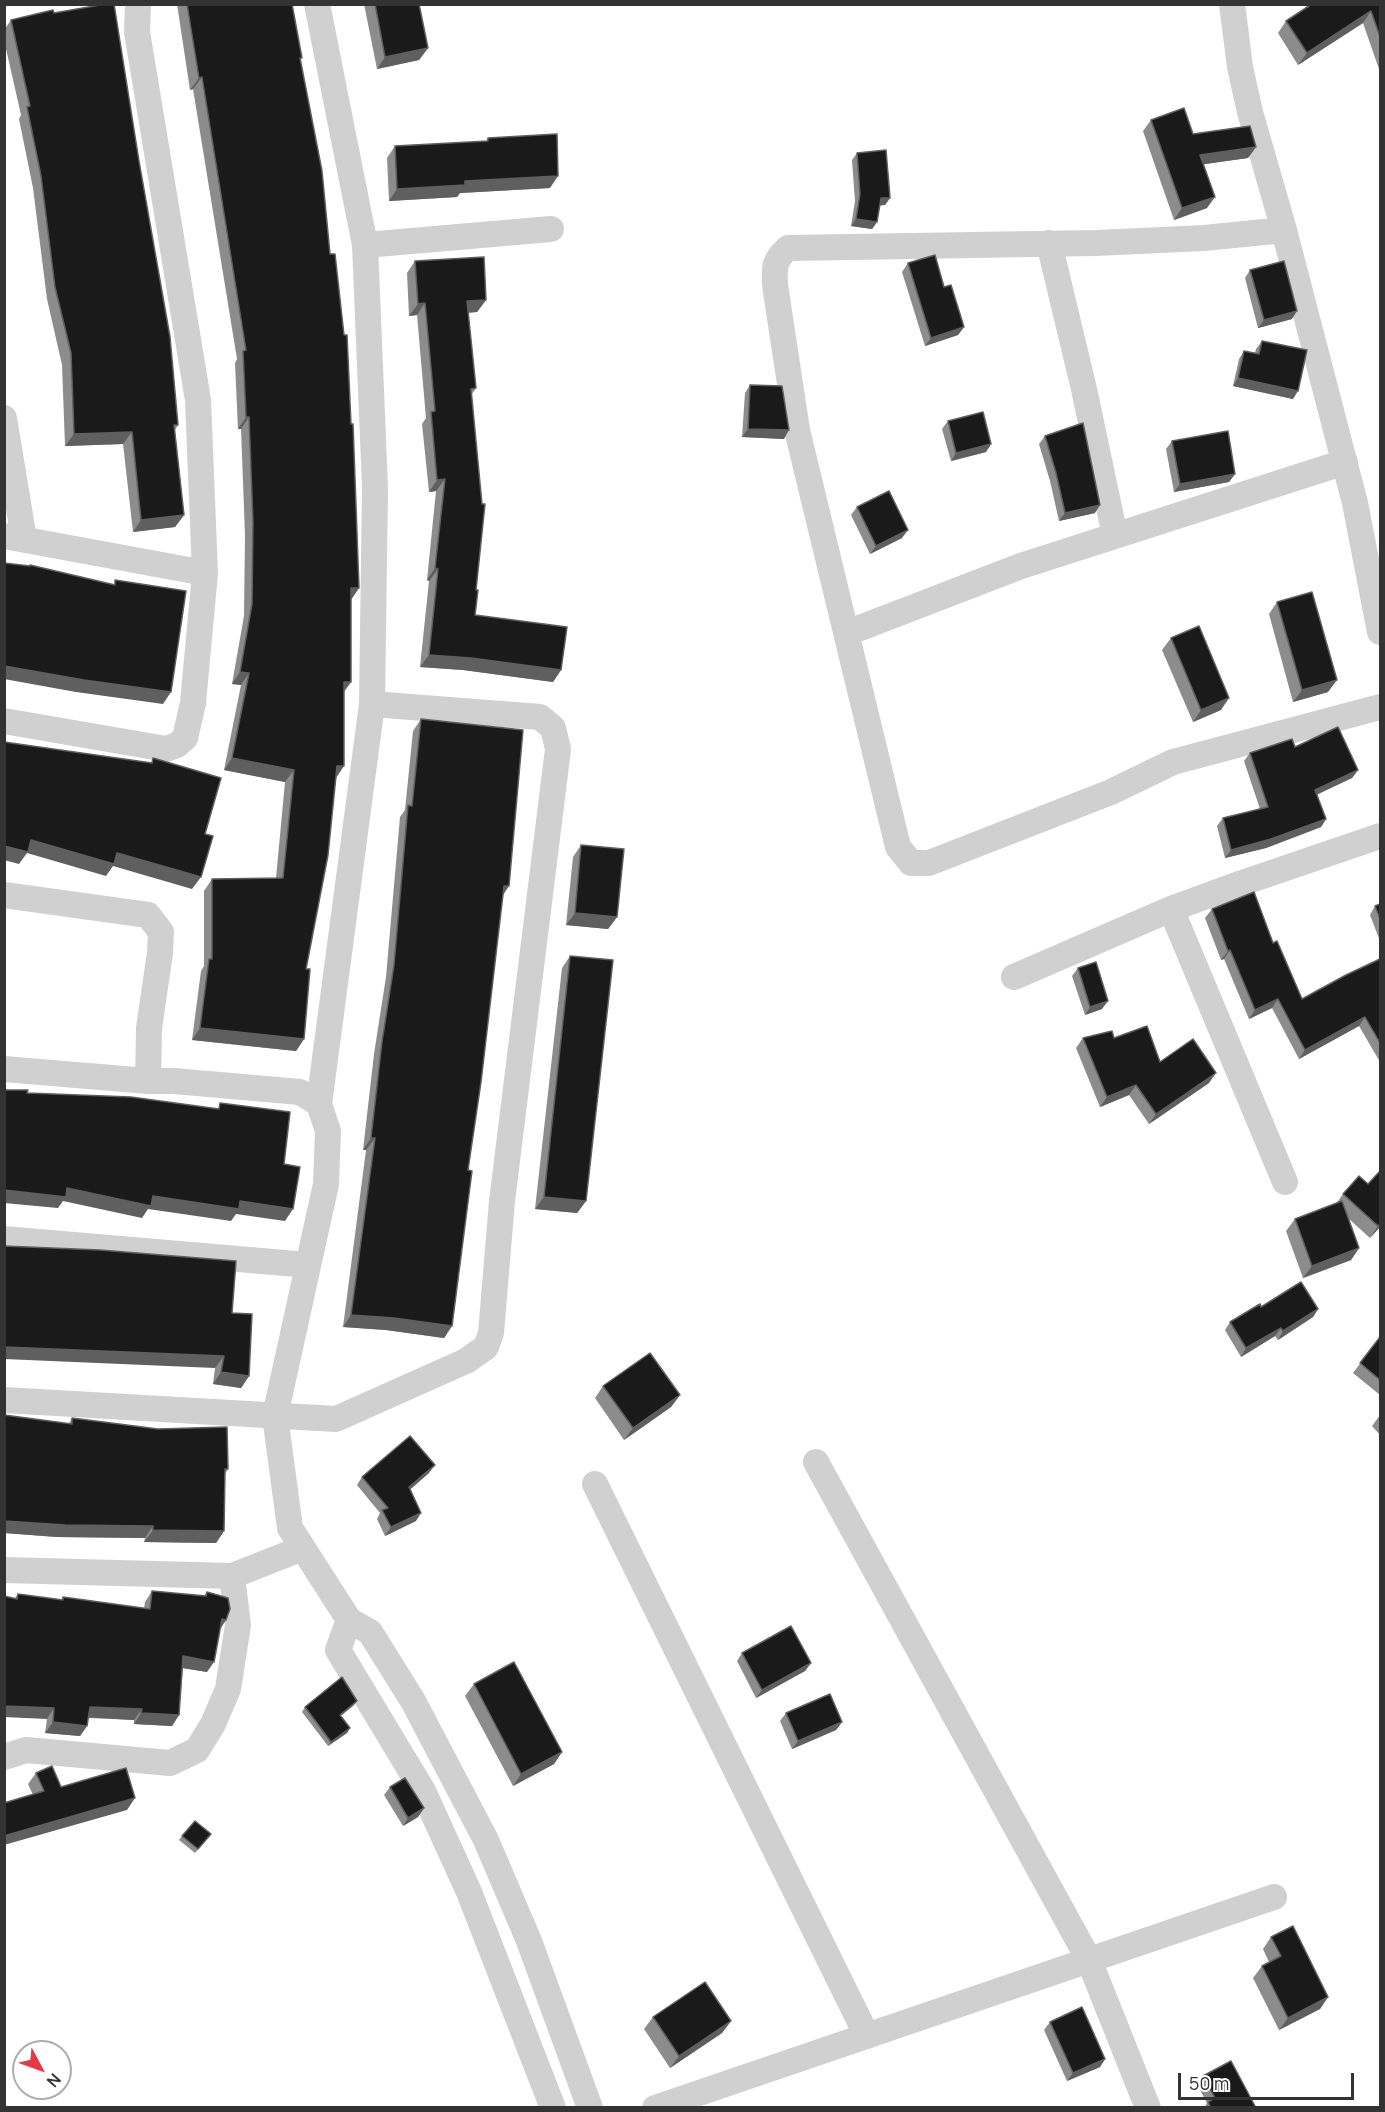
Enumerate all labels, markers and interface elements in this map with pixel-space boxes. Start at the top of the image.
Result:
north arrow [12,2040,72,2100]
scale bar [1181,2061,1356,2099]
text: N [42,2069,66,2092]
text: 50 m [1189,2071,1229,2095]

